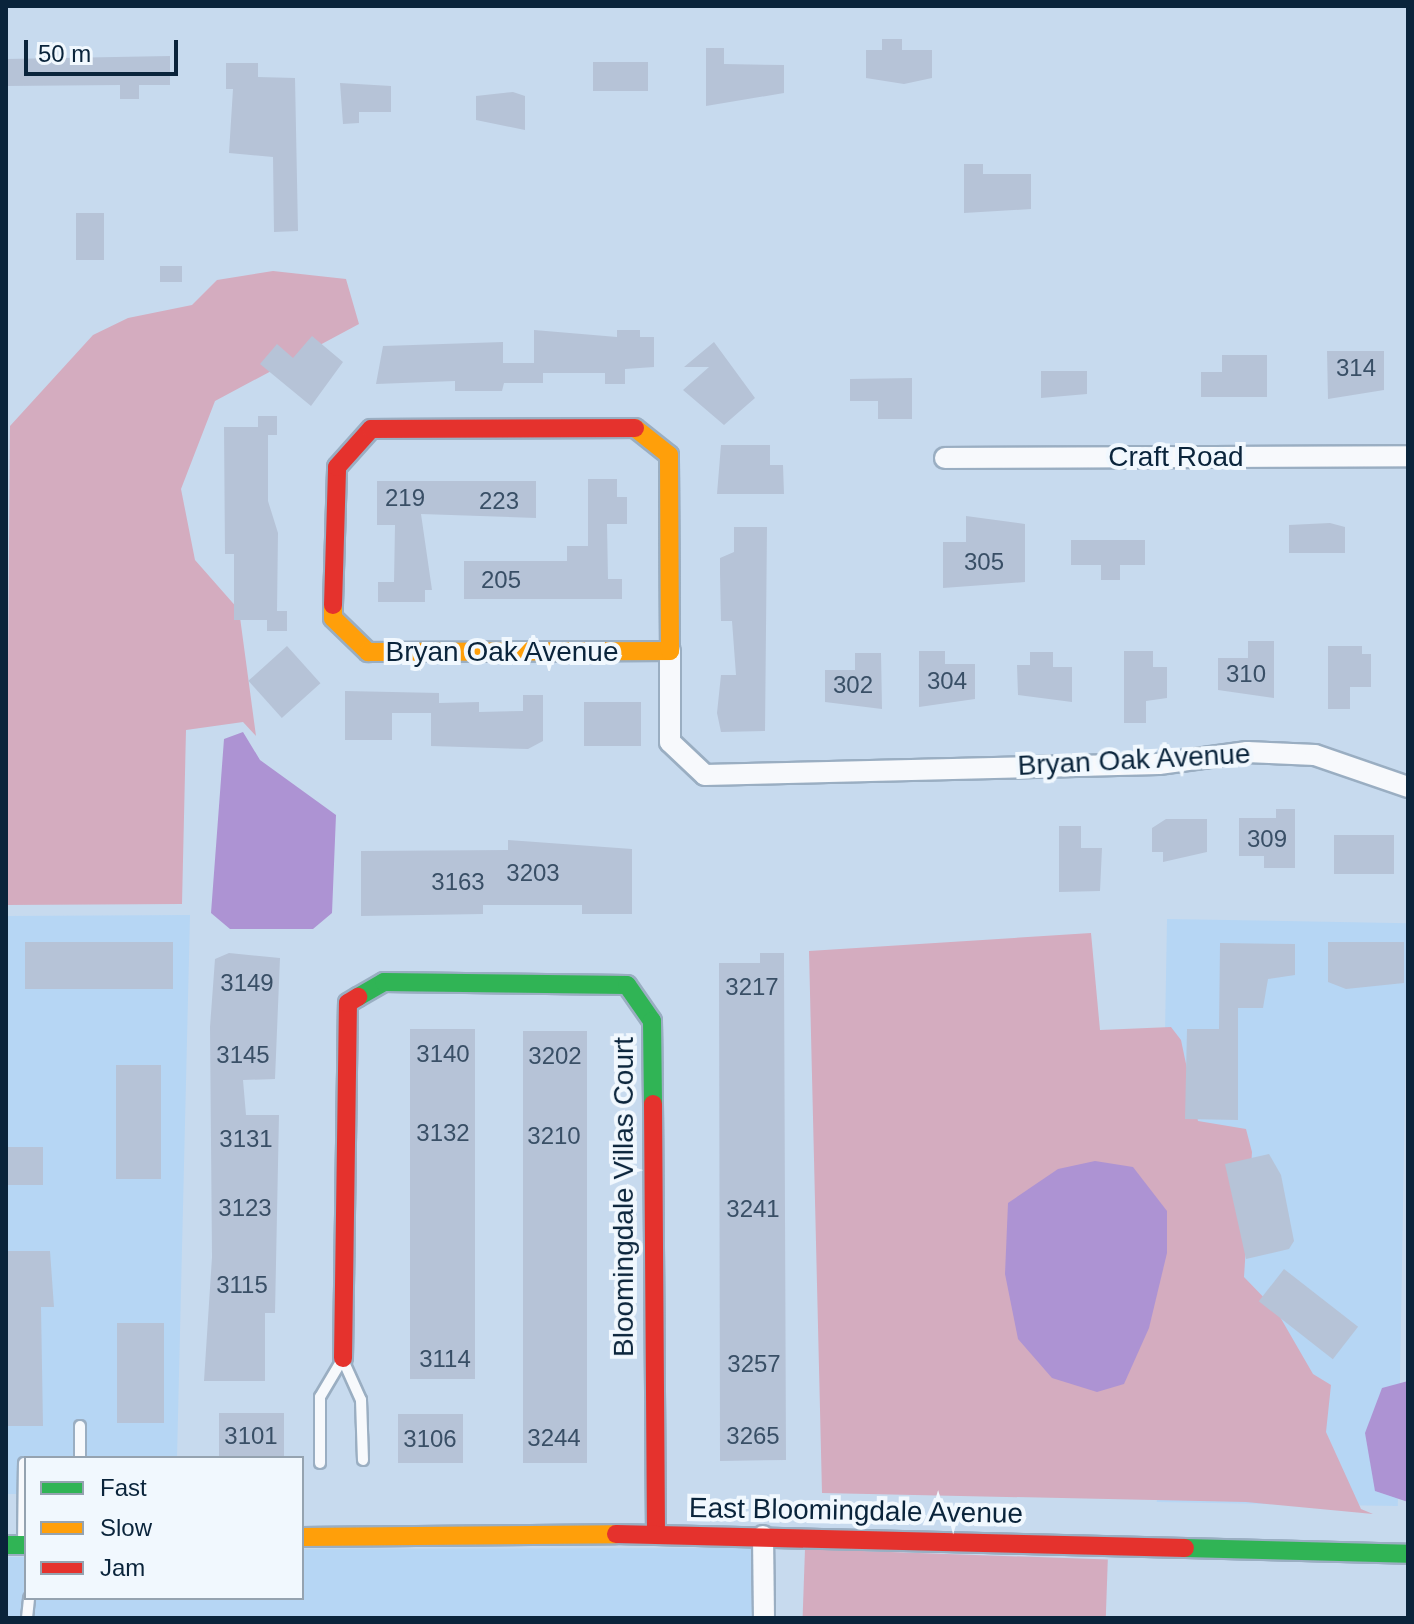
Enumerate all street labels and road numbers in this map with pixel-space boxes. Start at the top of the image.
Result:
street label: Craft Road [1108,440,1244,474]
street label: Bryan Oak Avenue [385,635,619,669]
street label: Bryan Oak Avenue [1016,737,1252,783]
street label: Bloomingdale Villas Court [607,1037,641,1357]
street label: East Bloomingdale Avenue [688,1491,1024,1531]

